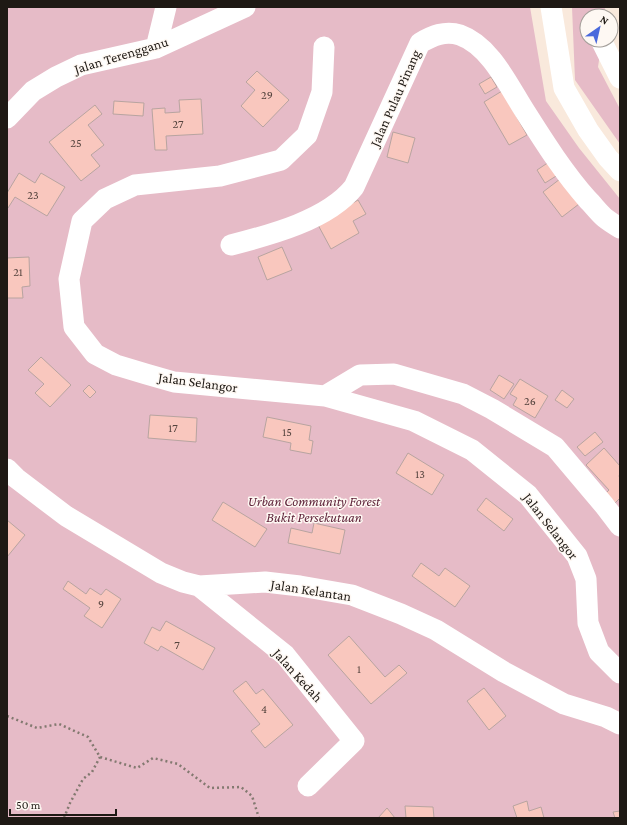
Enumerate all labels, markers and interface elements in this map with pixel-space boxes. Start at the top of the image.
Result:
north arrow [579,8,619,48]
text: N [598,13,611,27]
street label: Jalan Terengganu [70,33,170,77]
street label: Jalan Pulau Pinang [366,47,424,151]
house number: 29 [261,88,273,102]
house number: 27 [172,117,184,131]
house number: 25 [70,136,82,150]
house number: 23 [27,188,39,202]
house number: 21 [13,265,23,279]
street label: Jalan Selangor [155,368,239,395]
house number: 26 [524,394,536,408]
house number: 17 [168,421,178,435]
house number: 15 [282,425,292,439]
house number: 13 [415,467,425,481]
street label: Jalan Selangor [519,488,582,562]
park label: Urban Community Forest Bukit Persekutuan [248,493,381,525]
street label: Jalan Kelantan [268,575,353,604]
house number: 9 [98,597,104,611]
house number: 7 [174,638,180,652]
street label: Jalan Kedah [269,644,326,705]
house number: 1 [357,662,361,676]
house number: 4 [261,702,267,716]
scale bar [10,791,116,817]
text: 50 m [16,798,41,812]

